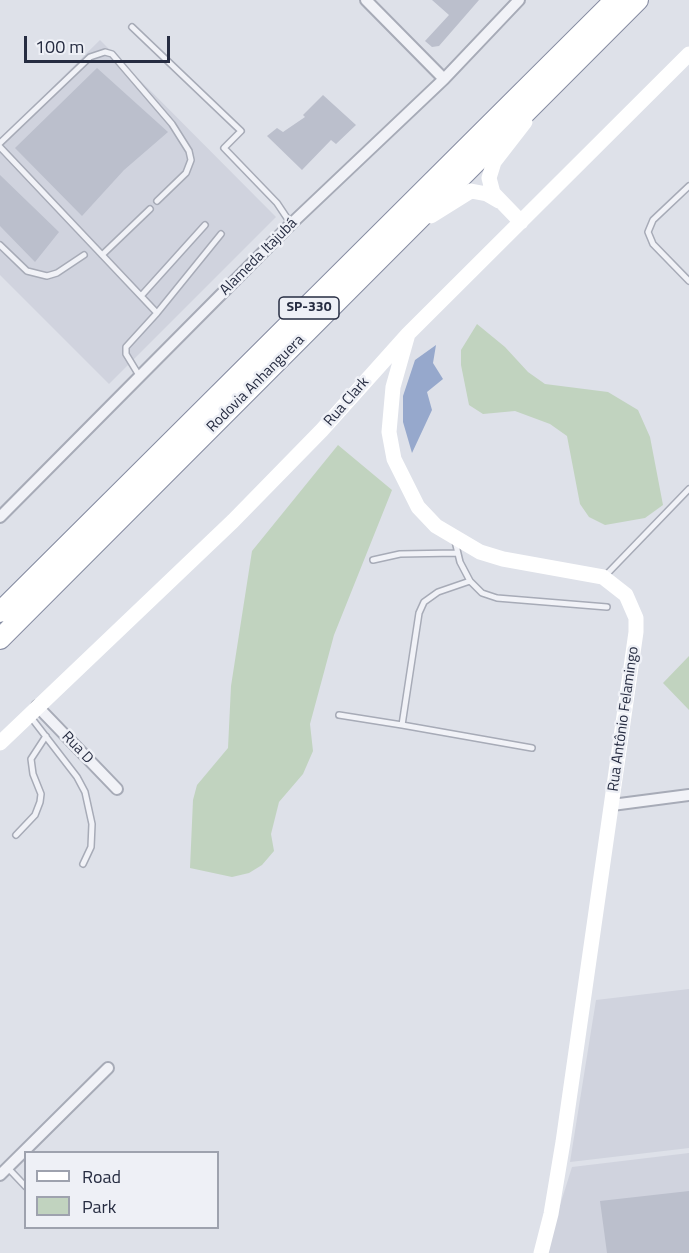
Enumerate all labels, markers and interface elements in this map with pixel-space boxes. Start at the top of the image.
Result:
scale bar [27,24,172,62]
text: 100 m [35,33,84,60]
street label: Alameda Itajubá [217,215,301,299]
road number: SP-330 [279,297,339,319]
street label: Rodovia Anhanguera [203,331,309,437]
street label: Rua Clark [321,374,373,430]
street label: Rua Antônio Felamingo [605,645,643,793]
street label: Rua D [57,728,97,768]
legend [24,1151,219,1229]
text: Road [82,1163,121,1190]
text: Park [82,1193,116,1220]

